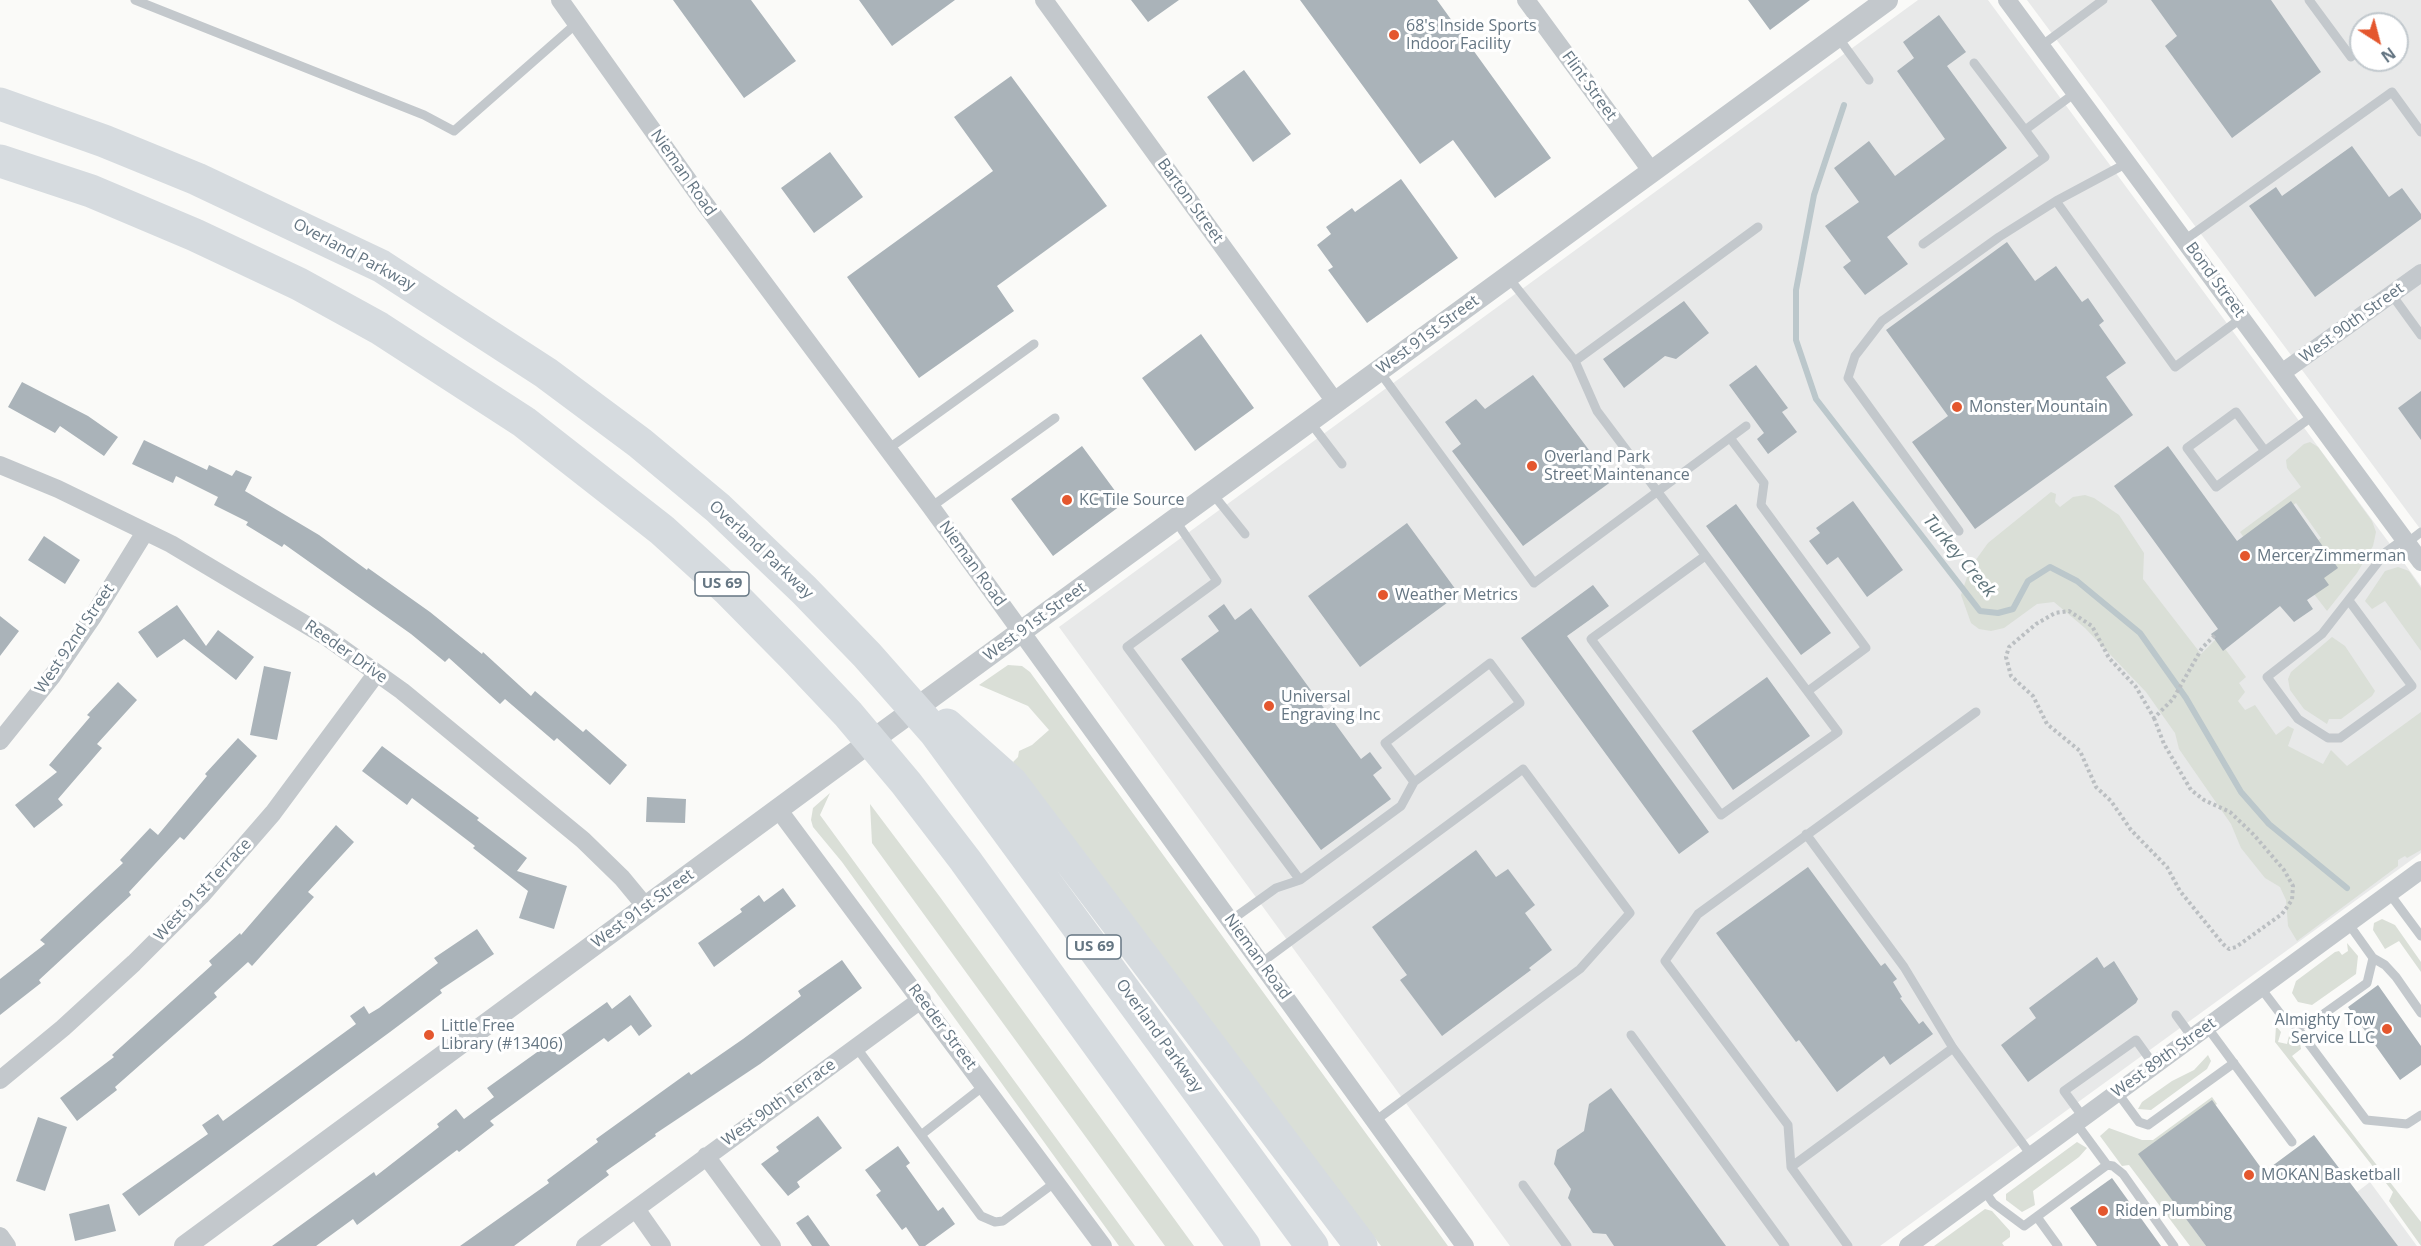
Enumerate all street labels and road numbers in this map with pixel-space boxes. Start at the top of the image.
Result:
street label: Flint Street [1558,48,1620,124]
street label: Nieman Road [646,126,720,220]
street label: Barton Street [1153,155,1227,247]
street label: Overland Parkway [290,215,418,295]
street label: Bond Street [2181,239,2249,321]
street label: West 90th Street [2296,279,2408,367]
street label: West 91st Street [1373,291,1483,379]
street label: Overland Parkway [705,497,817,603]
street label: Nieman Road [935,518,1009,610]
road number: US 69 [695,572,749,596]
street label: West 91st Street [980,578,1090,666]
street label: West 92nd Street [31,581,119,697]
street label: Reeder Drive [301,616,391,688]
street label: West 91st Terrace [150,835,256,945]
street label: West 91st Street [588,865,698,953]
street label: Nieman Road [1220,911,1294,1003]
road number: US 69 [1067,935,1121,959]
street label: Overland Parkway [1111,976,1207,1096]
street label: Reeder Street [904,980,980,1074]
street label: West 89th Street [2108,1014,2220,1102]
street label: West 90th Terrace [718,1055,840,1151]

